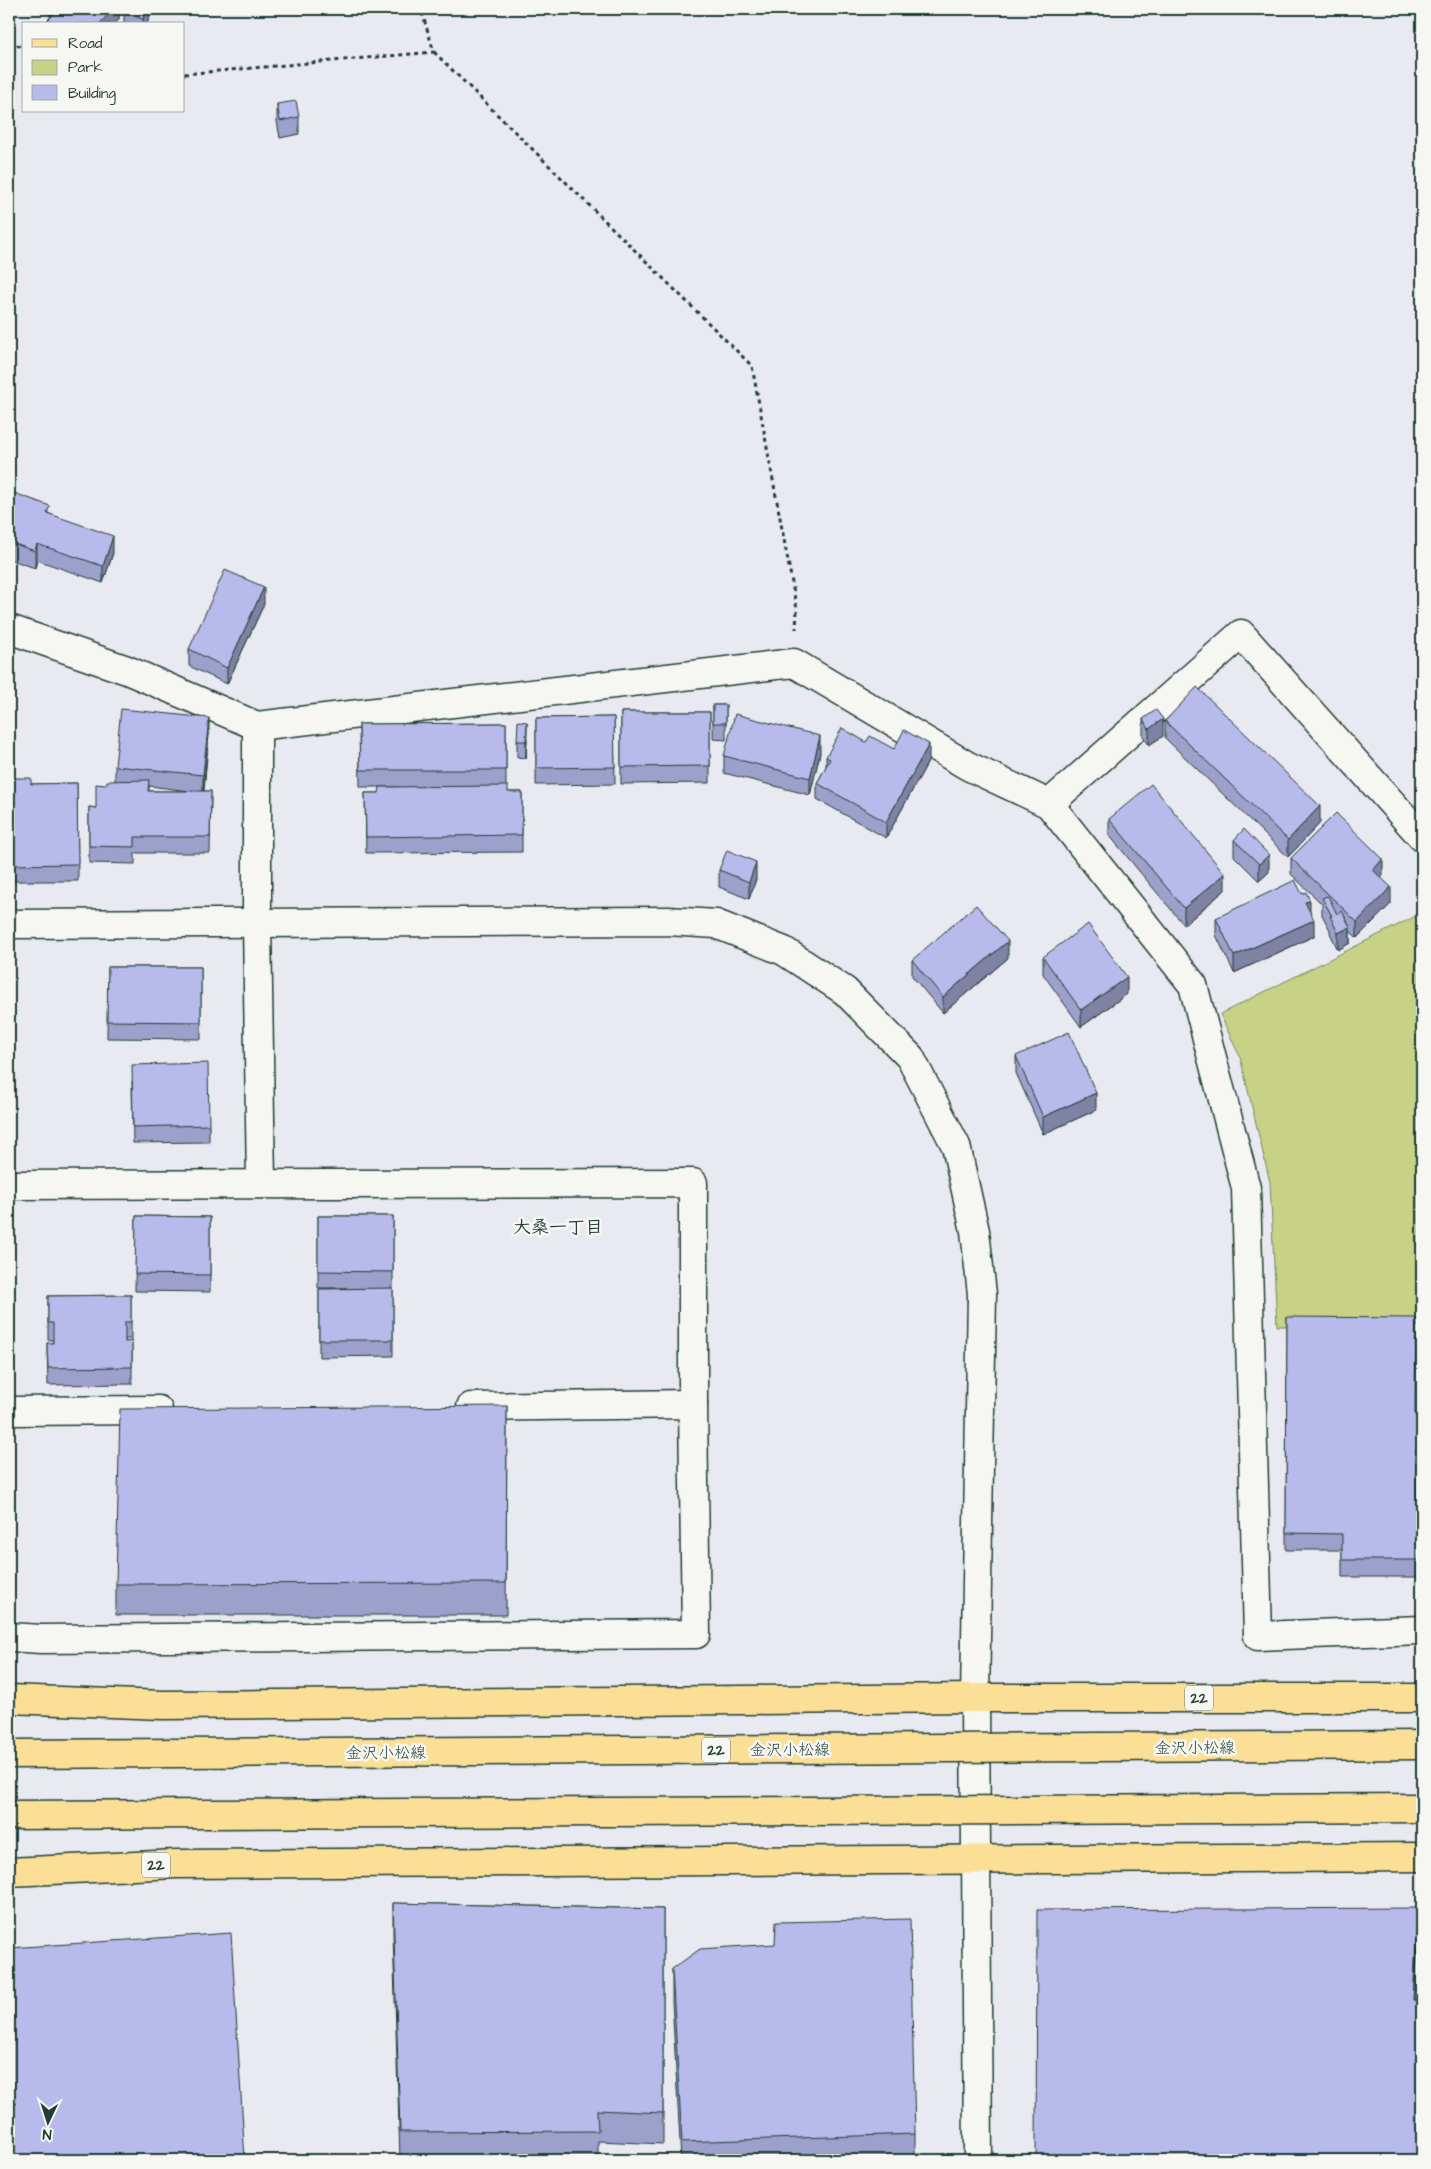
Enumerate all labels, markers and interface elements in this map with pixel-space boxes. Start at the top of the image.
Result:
legend [22,22,185,112]
text: Road [68,33,103,54]
text: Park [68,57,103,78]
text: Building [68,83,116,105]
district label: 大桑一丁目 [513,1215,603,1240]
road number: 22 [1185,1686,1213,1710]
street label: 金沢小松線 [1155,1737,1235,1759]
road number: 22 [702,1738,730,1762]
street label: 金沢小松線 [750,1739,830,1761]
street label: 金沢小松線 [346,1742,426,1764]
road number: 22 [142,1852,170,1878]
north arrow [22,2096,72,2146]
text: N [42,2124,52,2144]

